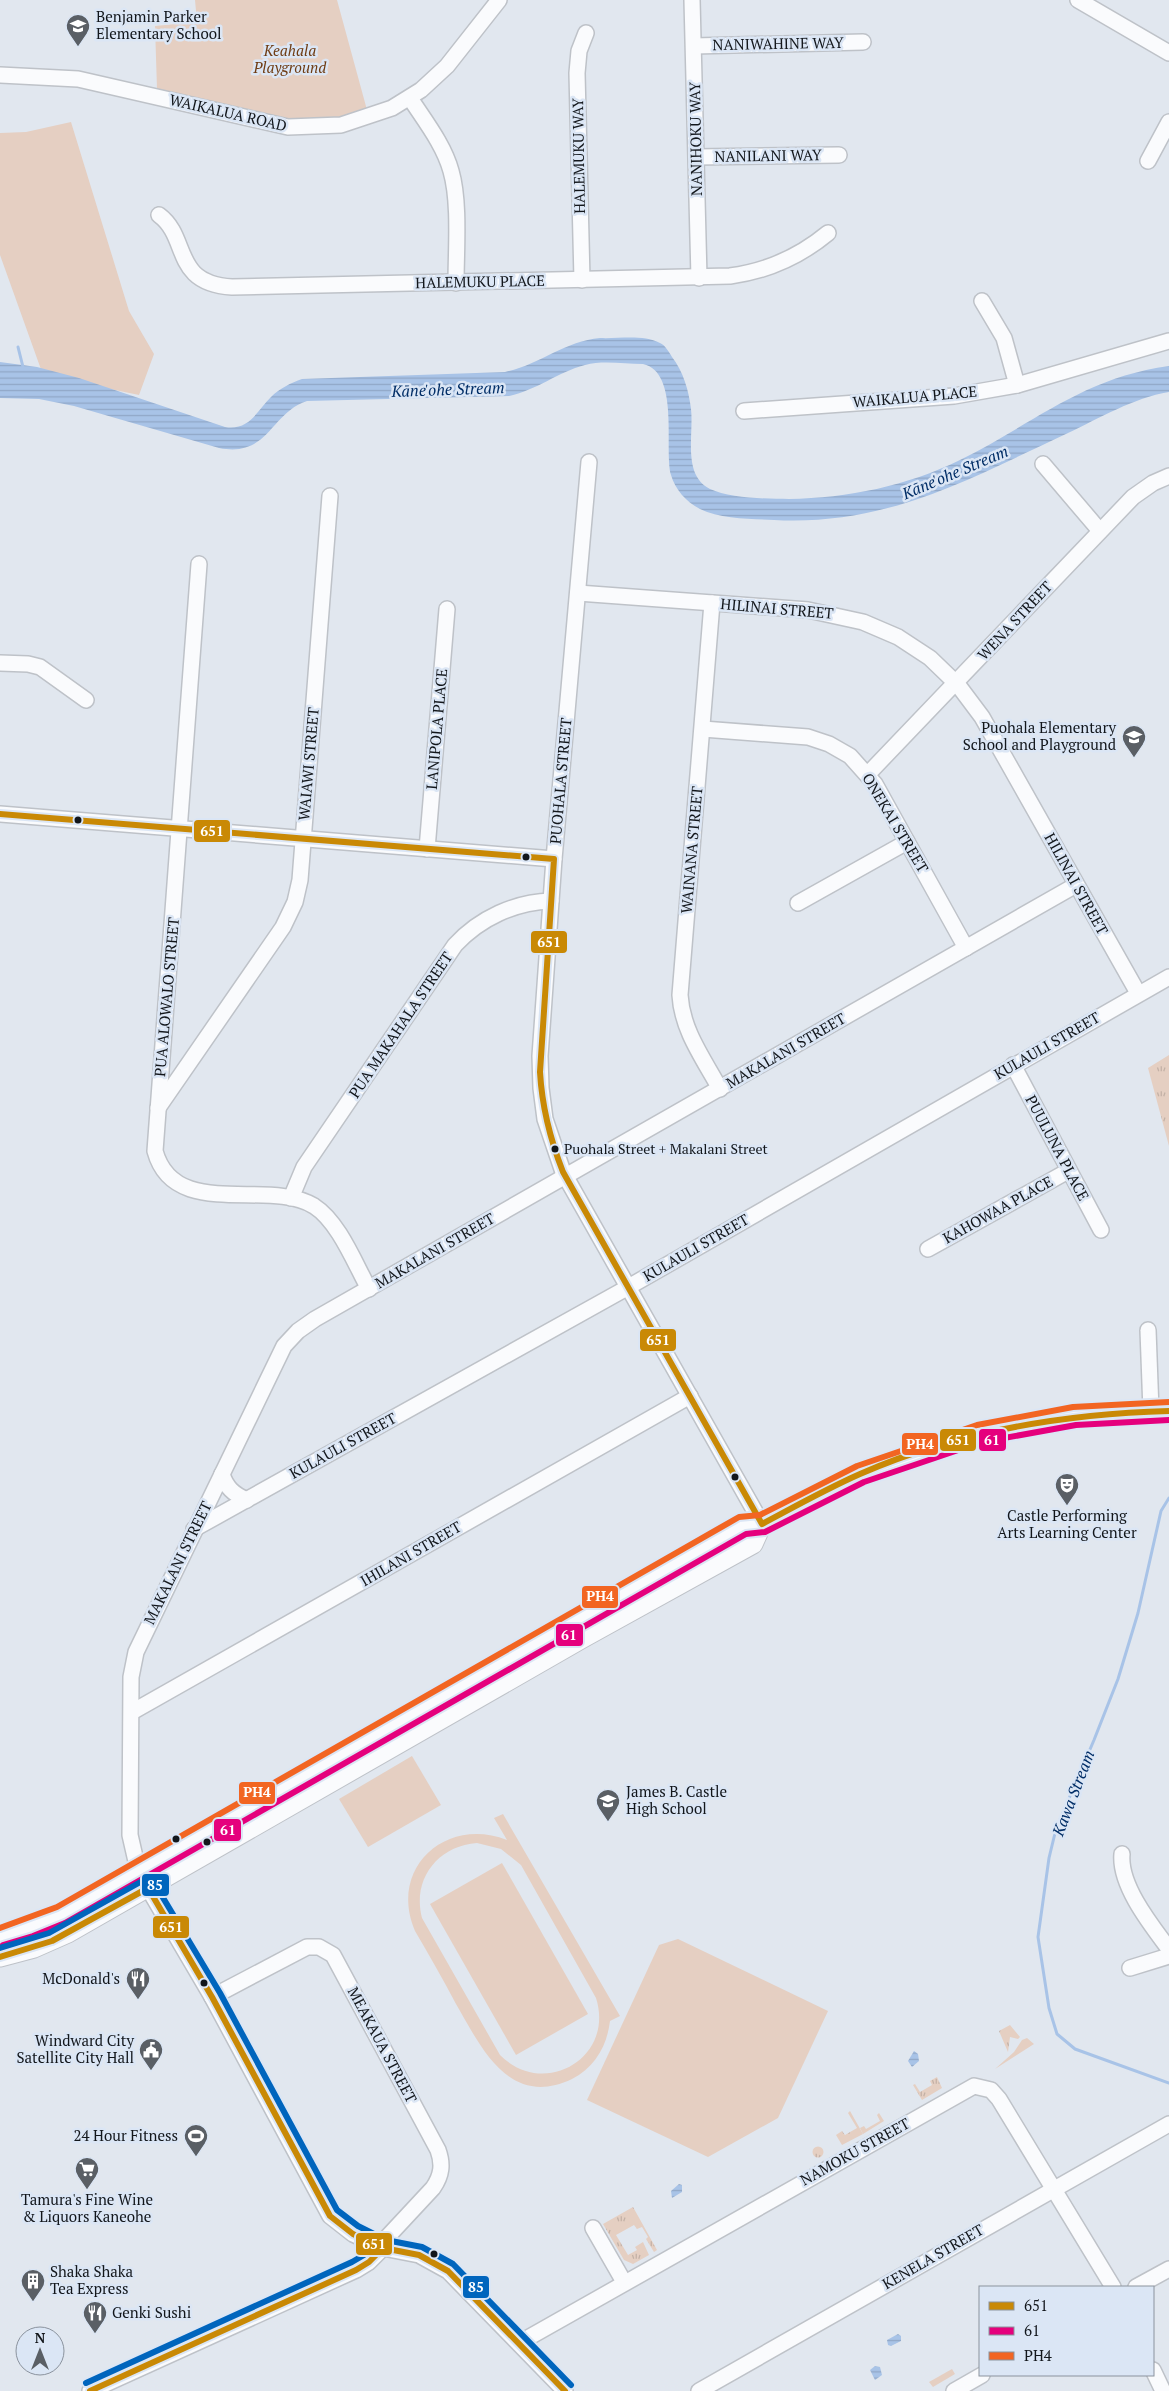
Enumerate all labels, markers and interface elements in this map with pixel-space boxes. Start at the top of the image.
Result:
place label: Benjamin Parker Elementary School [96,6,222,43]
school or university icon: Benjamin Parker Elementary School [65,13,91,47]
street label: NANIWAHINE WAY [712,32,844,54]
park label: Keahala Playground [253,40,327,77]
street label: NANIHOKU WAY [684,81,706,196]
street label: WAIKALUA ROAD [168,89,289,135]
street label: HALEMUKU WAY [567,98,589,214]
street label: NANILANI WAY [714,144,822,166]
street label: HALEMUKU PLACE [415,270,545,292]
water label: Kāne'ohe Stream [390,376,505,402]
street label: WAIKALUA PLACE [852,381,978,411]
water label: Kāne'ohe Stream [898,440,1011,505]
street label: WENA STREET [973,577,1056,664]
street label: HILINAI STREET [720,593,834,623]
street label: LANIPOLA PLACE [421,668,451,790]
street label: WAIAWI STREET [293,706,323,821]
street label: PUOHALA STREET [545,717,575,845]
place label: Puohala Elementary School and Playground [963,717,1116,754]
school or university icon: Puohala Elementary School and Playground [1121,724,1147,758]
street label: ONEKAI STREET [858,769,934,876]
street label: WAINANA STREET [675,785,707,914]
unlabelled marker [73,815,83,825]
line badge: 651 [193,819,231,843]
text: 651 [200,821,224,840]
street label: HILINAI STREET [1041,829,1113,938]
unlabelled marker [521,852,531,862]
street label: PUA ALOWALO STREET [149,916,183,1078]
line badge: 651 [530,930,568,954]
text: 651 [537,932,561,951]
street label: PUA MAKAHALA STREET [344,948,457,1101]
street label: KULAULI STREET [990,1007,1103,1084]
street label: MAKALANI STREET [722,1008,849,1093]
street label: PUULUNA PLACE [1022,1091,1094,1204]
place label: Puohala Street + Makalani Street [564,1139,769,1158]
marker: Puohala Street + Makalani Street [550,1144,560,1154]
street label: KAHOWAA PLACE [939,1171,1056,1248]
street label: MAKALANI STREET [371,1208,498,1293]
street label: KULAULI STREET [639,1209,752,1286]
line badge: 651 [639,1328,677,1352]
text: 651 [646,1330,670,1349]
street label: KULAULI STREET [286,1408,399,1483]
line badge: 651 [939,1428,977,1452]
line badge: 61 [978,1428,1007,1452]
text: 651 [946,1430,970,1449]
text: 61 [984,1430,1000,1449]
line badge: PH4 [901,1432,939,1456]
text: PH4 [906,1434,934,1453]
unlabelled marker [730,1472,740,1482]
theatre icon: Castle Performing Arts Learning Center [1054,1472,1080,1506]
street label: MAKALANI STREET [139,1498,216,1628]
place label: Castle Performing Arts Learning Center [997,1505,1137,1542]
street label: IHILANI STREET [356,1516,465,1590]
line badge: PH4 [581,1585,619,1609]
text: PH4 [586,1586,614,1605]
line badge: 61 [555,1623,584,1647]
text: 61 [561,1625,577,1644]
water label: Kawa Stream [1046,1747,1099,1840]
line badge: PH4 [238,1781,276,1805]
place label: James B. Castle High School [626,1781,727,1818]
text: PH4 [243,1782,271,1801]
school or university icon: James B. Castle High School [595,1788,621,1822]
line badge: 61 [213,1818,242,1842]
text: 61 [220,1820,236,1839]
unlabelled marker [171,1834,181,1844]
unlabelled marker [202,1837,212,1847]
line badge: 85 [141,1873,170,1897]
text: 85 [147,1875,163,1894]
line badge: 651 [152,1915,190,1939]
text: 651 [159,1917,183,1936]
restaurant icon: McDonald's [125,1966,151,2000]
place label: McDonald's [42,1968,120,1988]
unlabelled marker [199,1978,209,1988]
street label: MEAKAUA STREET [344,1983,422,2106]
place label: Windward City Satellite City Hall [17,2030,134,2067]
public building icon: Windward City Satellite City Hall [138,2037,164,2071]
street label: NAMOKU STREET [796,2113,913,2190]
sports icon: 24 Hour Fitness [183,2123,209,2157]
place label: 24 Hour Fitness [73,2125,178,2145]
supermarket icon: Tamura's Fine Wine & Liquors Kaneohe [74,2156,100,2190]
place label: Tamura's Fine Wine & Liquors Kaneohe [21,2189,153,2226]
street label: KENELA STREET [878,2219,987,2293]
line badge: 651 [355,2232,393,2256]
text: 651 [362,2234,386,2253]
unlabelled marker [429,2249,439,2259]
place label: Shaka Shaka Tea Express [50,2261,134,2298]
building icon: Shaka Shaka Tea Express [20,2268,46,2302]
line badge: 85 [462,2275,490,2299]
text: 85 [468,2277,484,2296]
legend [979,2286,1154,2376]
text: 651 [1024,2295,1048,2315]
restaurant icon: Genki Sushi [82,2300,108,2334]
place label: Genki Sushi [112,2302,191,2322]
text: 61 [1024,2320,1040,2340]
north arrow [15,2326,65,2376]
text: N [35,2328,46,2347]
text: PH4 [1024,2345,1052,2365]

